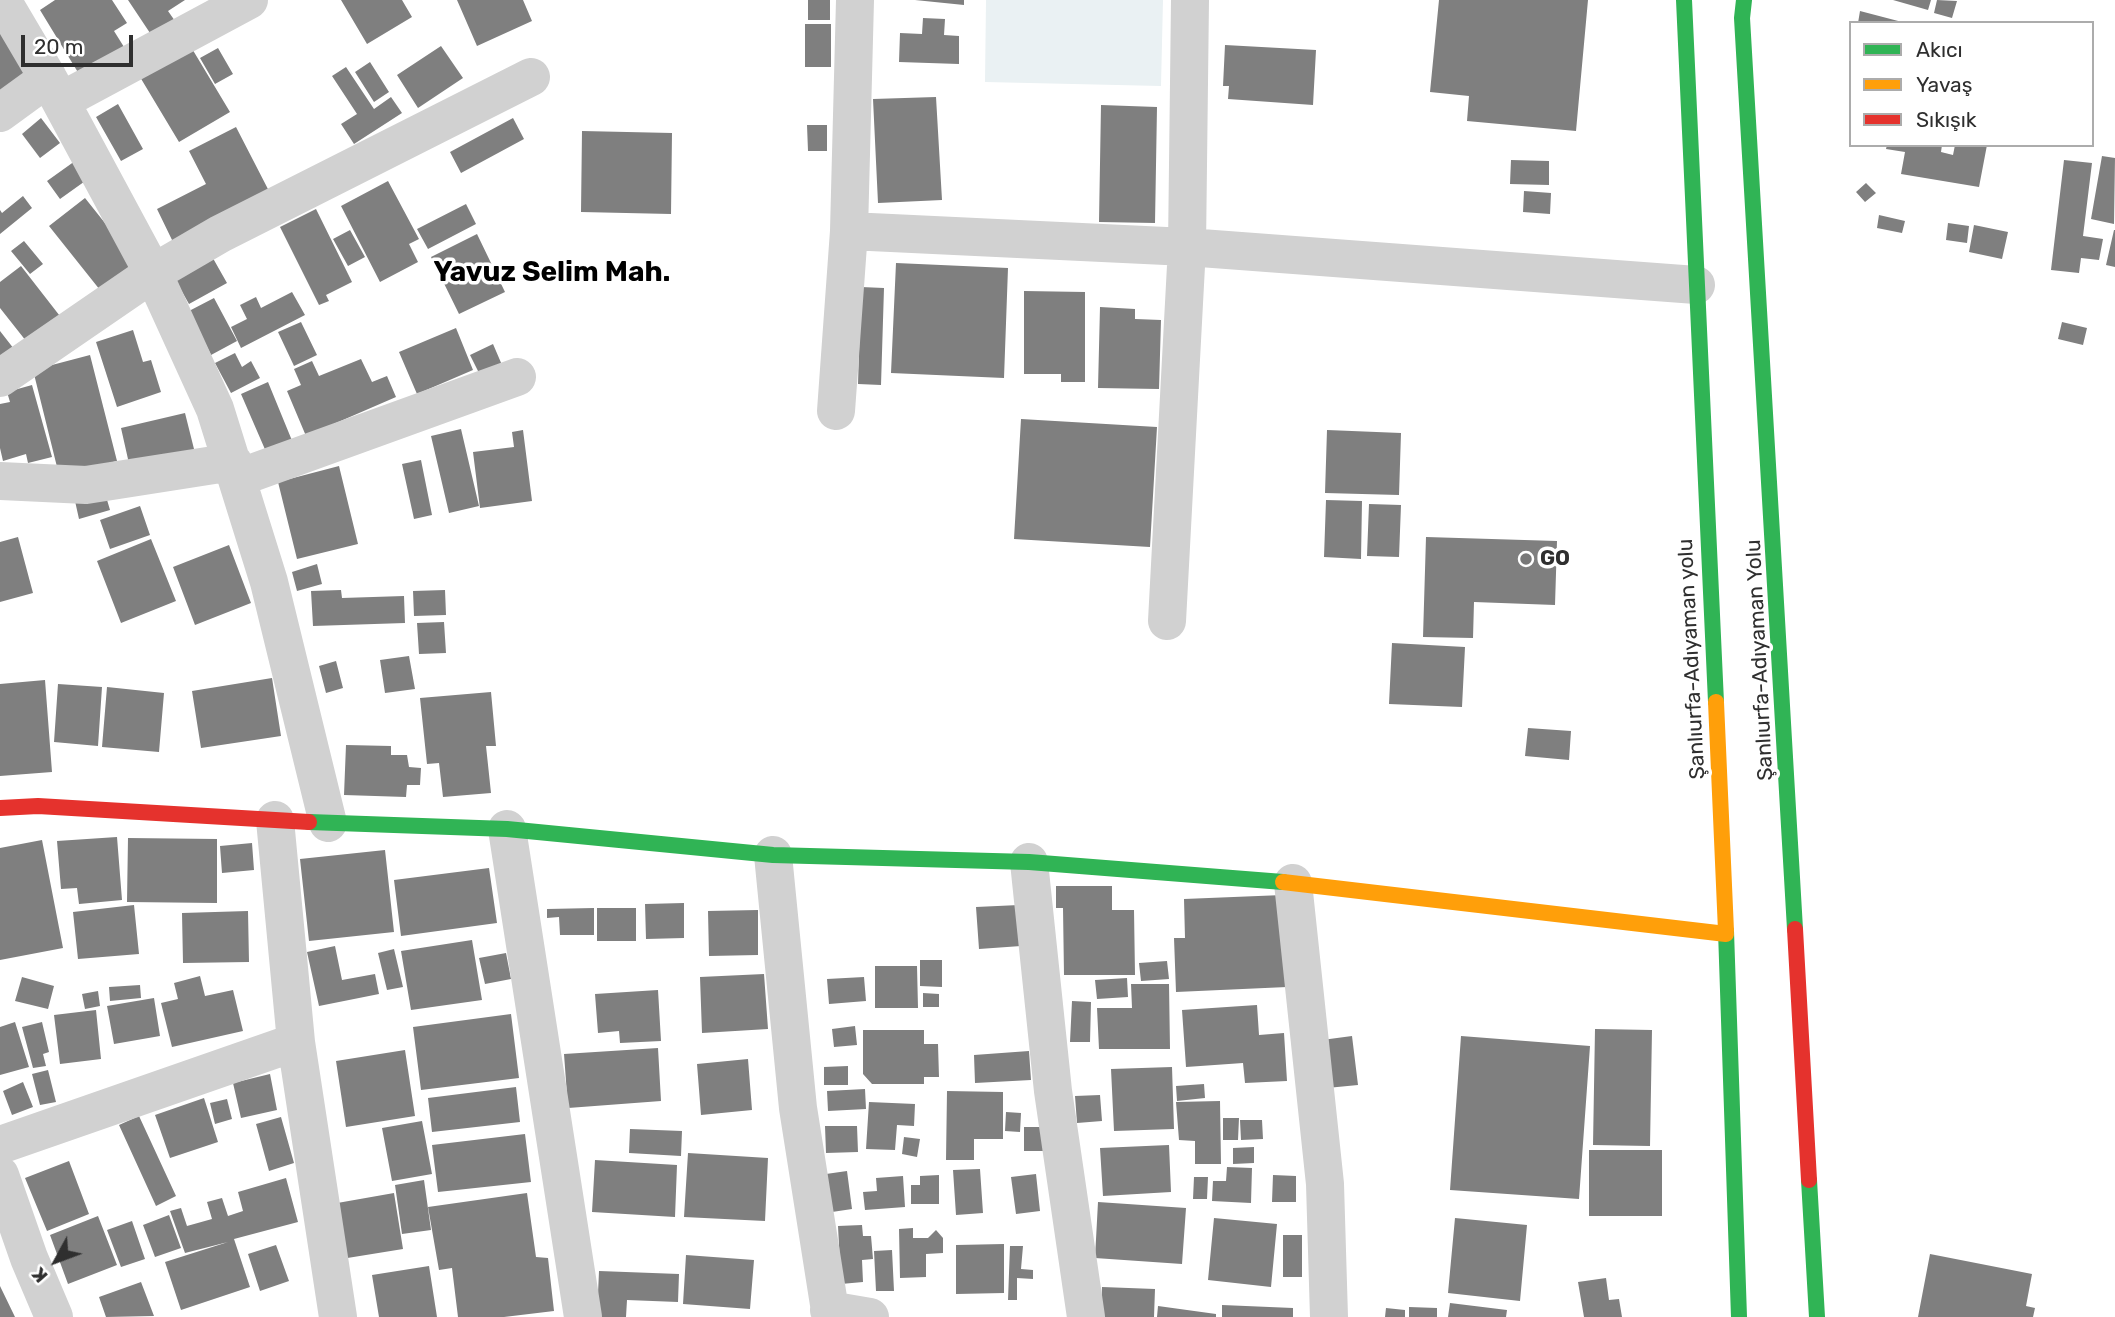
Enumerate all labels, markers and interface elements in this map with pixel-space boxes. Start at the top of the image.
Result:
scale bar [24,21,136,65]
legend [1849,21,2094,147]
text: 20 m [34,34,83,59]
text: Akıcı [1916,37,1963,62]
text: Yavaş [1916,72,1972,97]
text: Sıkışık [1916,107,1977,132]
district label: Yavuz Selim Mah. [433,256,671,290]
street label: Şanlıurfa-Adıyaman yolu [1673,538,1711,780]
street label: Şanlıurfa-Adıyaman Yolu [1741,539,1779,781]
place label: GO [1540,546,1570,572]
marker: GO [1518,551,1534,567]
north arrow [21,1226,91,1296]
text: K [27,1263,53,1287]

